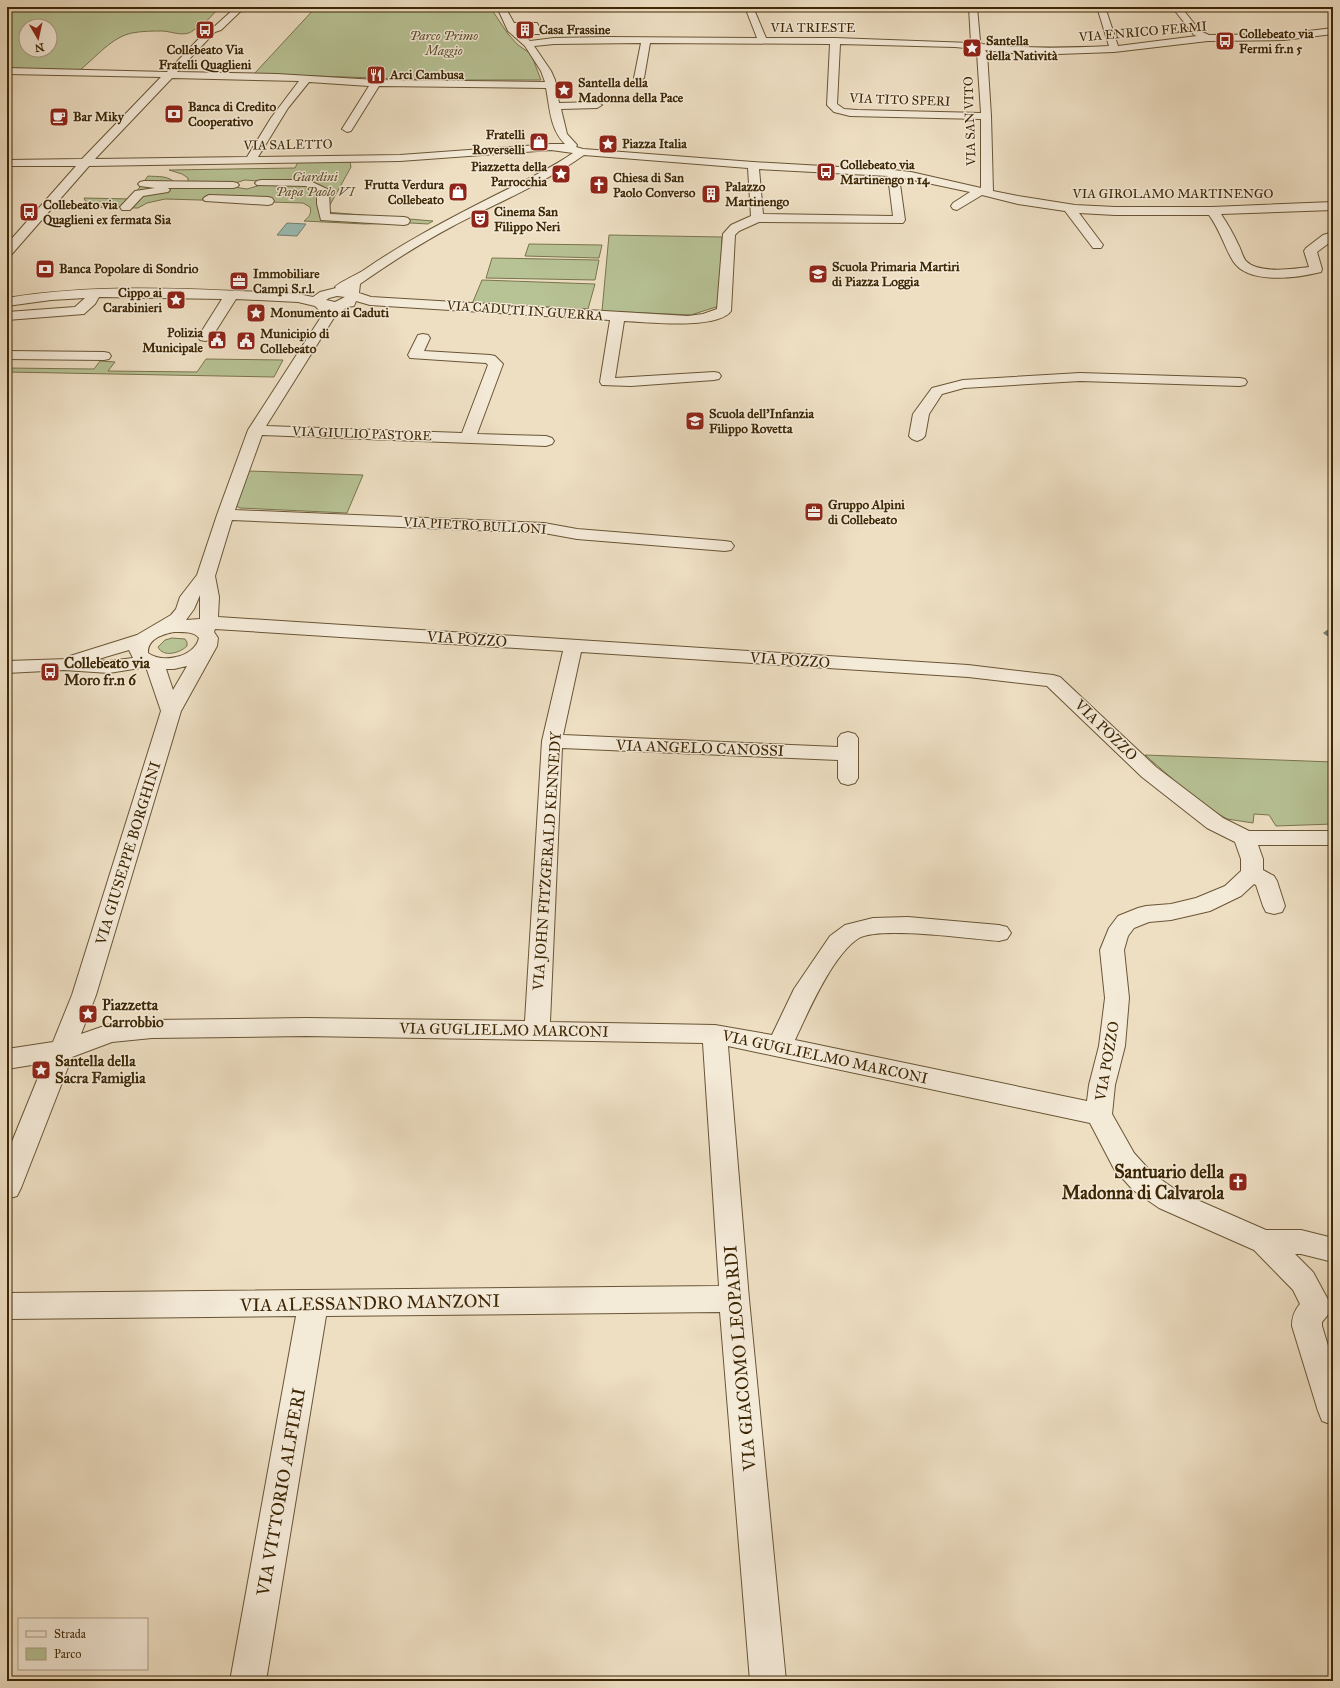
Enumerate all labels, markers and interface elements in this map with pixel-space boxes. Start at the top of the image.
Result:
north arrow [18,18,58,58]
street label: VIA ENRICO FERMI [1077,18,1208,46]
bus stop icon: Collebeato Via Fratelli Quaglieni [194,19,216,41]
building icon: Casa Frassine [514,19,536,41]
street label: VIA TRIESTE [770,20,855,36]
place label: Casa Frassine [539,22,611,38]
place label: Collebeato via Fermi fr.n 5 [1239,26,1314,57]
park label: Parco Primo Maggio [410,28,478,59]
bus stop icon: Collebeato via Fermi fr.n 5 [1214,30,1236,52]
place label: Santella della Natività [986,33,1058,64]
place icon: Santella della Natività [961,37,983,59]
text: N [33,40,45,55]
place label: Collebeato Via Fratelli Quaglieni [159,42,252,73]
restaurant icon: Arci Cambusa [365,64,387,86]
place label: Arci Cambusa [389,67,465,83]
place label: Santella della Madonna della Pace [578,75,684,106]
street label: VIA SAN VITO [960,76,980,167]
place icon: Santella della Madonna della Pace [553,79,575,101]
street label: VIA TITO SPERI [848,90,951,110]
place label: Banca di Credito Cooperativo [188,99,276,130]
bank icon: Banca di Credito Cooperativo [163,103,185,125]
cafe icon: Bar Miky [48,106,70,128]
place label: Bar Miky [73,109,125,125]
place label: Fratelli Roverselli [472,127,525,158]
shop icon: Fratelli Roverselli [528,131,550,153]
place icon: Piazza Italia [597,133,619,155]
street label: VIA SALETTO [242,136,333,154]
place label: Piazza Italia [622,136,687,152]
place label: Collebeato via Martinengo n 14 [840,157,930,188]
place label: Piazzetta della Parrocchia [471,159,548,190]
bus stop icon: Collebeato via Martinengo n 14 [815,161,837,183]
place icon: Piazzetta della Parrocchia [550,163,572,185]
park label: Giardini Papa Paolo VI [276,169,356,200]
place label: Chiesa di San Paolo Converso [613,170,696,201]
church icon: Chiesa di San Paolo Converso [588,174,610,196]
place label: Frutta Verdura Collebeato [364,177,444,208]
place label: Palazzo Martinengo [725,179,789,210]
shop icon: Frutta Verdura Collebeato [447,181,469,203]
building icon: Palazzo Martinengo [700,183,722,205]
street label: VIA GIROLAMO MARTINENGO [1072,186,1273,202]
place label: Collebeato via Quaglieni ex fermata Sia [43,197,171,228]
bus stop icon: Collebeato via Quaglieni ex fermata Sia [18,201,40,223]
place label: Cinema San Filippo Neri [494,204,561,235]
theatre icon: Cinema San Filippo Neri [469,208,491,230]
bank icon: Banca Popolare di Sondrio [34,258,56,280]
place label: Scuola Primaria Martiri di Piazza Loggia [832,259,960,290]
place label: Banca Popolare di Sondrio [59,261,199,277]
school or university icon: Scuola Primaria Martiri di Piazza Loggia [807,263,829,285]
place label: Immobiliare Campi S.r.l. [253,266,320,297]
office icon: Immobiliare Campi S.r.l. [228,270,250,292]
place label: Cippo ai Carabinieri [103,285,162,316]
place icon: Cippo ai Carabinieri [165,289,187,311]
street label: VIA CADUTI IN GUERRA [445,297,604,324]
place icon: Monumento ai Caduti [245,302,267,324]
place label: Monumento ai Caduti [270,305,389,321]
place label: Polizia Municipale [142,325,204,356]
place label: Municipio di Collebeato [260,326,330,357]
public building icon: Polizia Municipale [206,329,228,351]
public building icon: Municipio di Collebeato [235,330,257,352]
place label: Scuola dell'Infanzia Filippo Rovetta [709,406,815,437]
school or university icon: Scuola dell'Infanzia Filippo Rovetta [684,410,706,432]
street label: VIA GIULIO PASTORE [291,424,432,444]
place label: Gruppo Alpini di Collebeato [828,497,905,528]
office icon: Gruppo Alpini di Collebeato [803,501,825,523]
street label: VIA PIETRO BULLONI [402,514,547,538]
street label: VIA POZZO [425,627,508,651]
street label: VIA POZZO [748,648,831,672]
place label: Collebeato via Moro fr.n 6 [64,654,151,689]
bus stop icon: Collebeato via Moro fr.n 6 [39,661,61,683]
street label: VIA POZZO [1070,695,1141,764]
street label: VIA JOHN FITZGERALD KENNEDY [529,731,566,992]
street label: VIA ANGELO CANOSSI [615,736,784,760]
street label: VIA GIUSEPPE BORGHINI [91,759,164,948]
place label: Piazzetta Carrobbio [102,996,164,1031]
place icon: Piazzetta Carrobbio [77,1003,99,1025]
street label: VIA GUGLIELMO MARCONI [398,1019,609,1041]
street label: VIA POZZO [1091,1020,1123,1103]
street label: VIA GUGLIELMO MARCONI [720,1026,929,1088]
place label: Santella della Sacra Famiglia [55,1052,146,1088]
place icon: Santella della Sacra Famiglia [30,1059,52,1081]
place label: Santuario della Madonna di Calvarola [1062,1161,1224,1204]
church icon: Santuario della Madonna di Calvarola [1227,1171,1249,1193]
street label: VIA GIACOMO LEOPARDI [719,1244,761,1473]
street label: VIA ALESSANDRO MANZONI [239,1290,501,1316]
street label: VIA VITTORIO ALFIERI [252,1386,310,1599]
legend [18,1618,148,1670]
text: Strada [54,1627,87,1641]
text: Parco [54,1647,81,1661]

